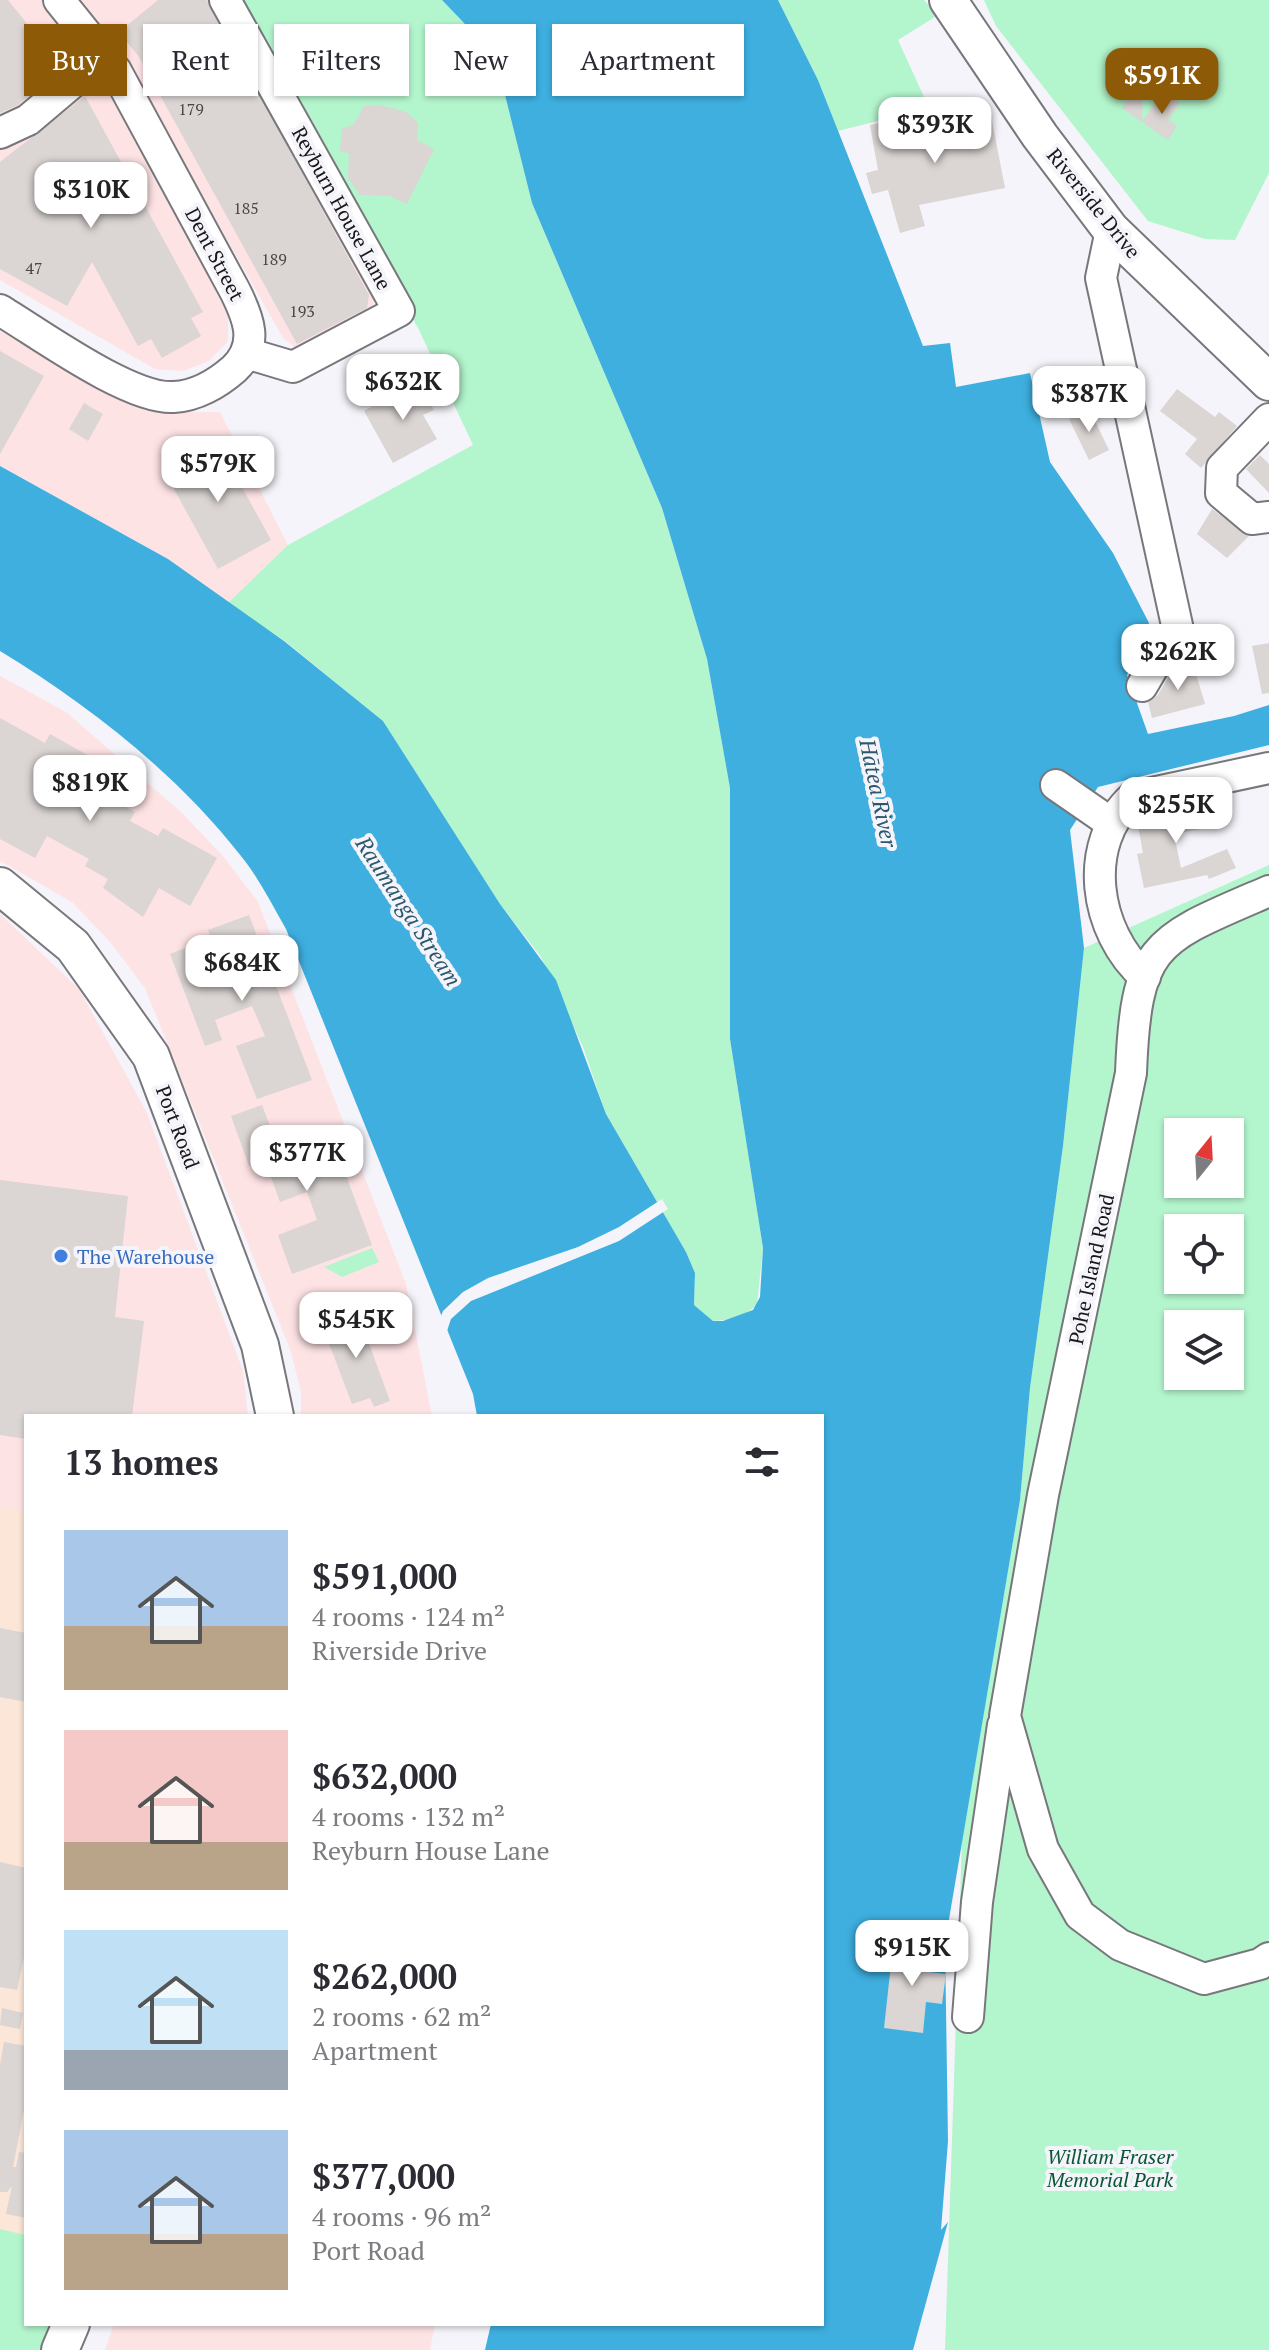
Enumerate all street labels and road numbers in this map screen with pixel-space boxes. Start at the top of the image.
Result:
street label: Reyburn House Lane [286,122,398,294]
street label: Riverside Drive [1041,142,1147,264]
street label: Dent Street [179,203,251,306]
street label: Port Road [150,1082,206,1172]
street label: Pohe Island Road [1062,1191,1120,1347]

